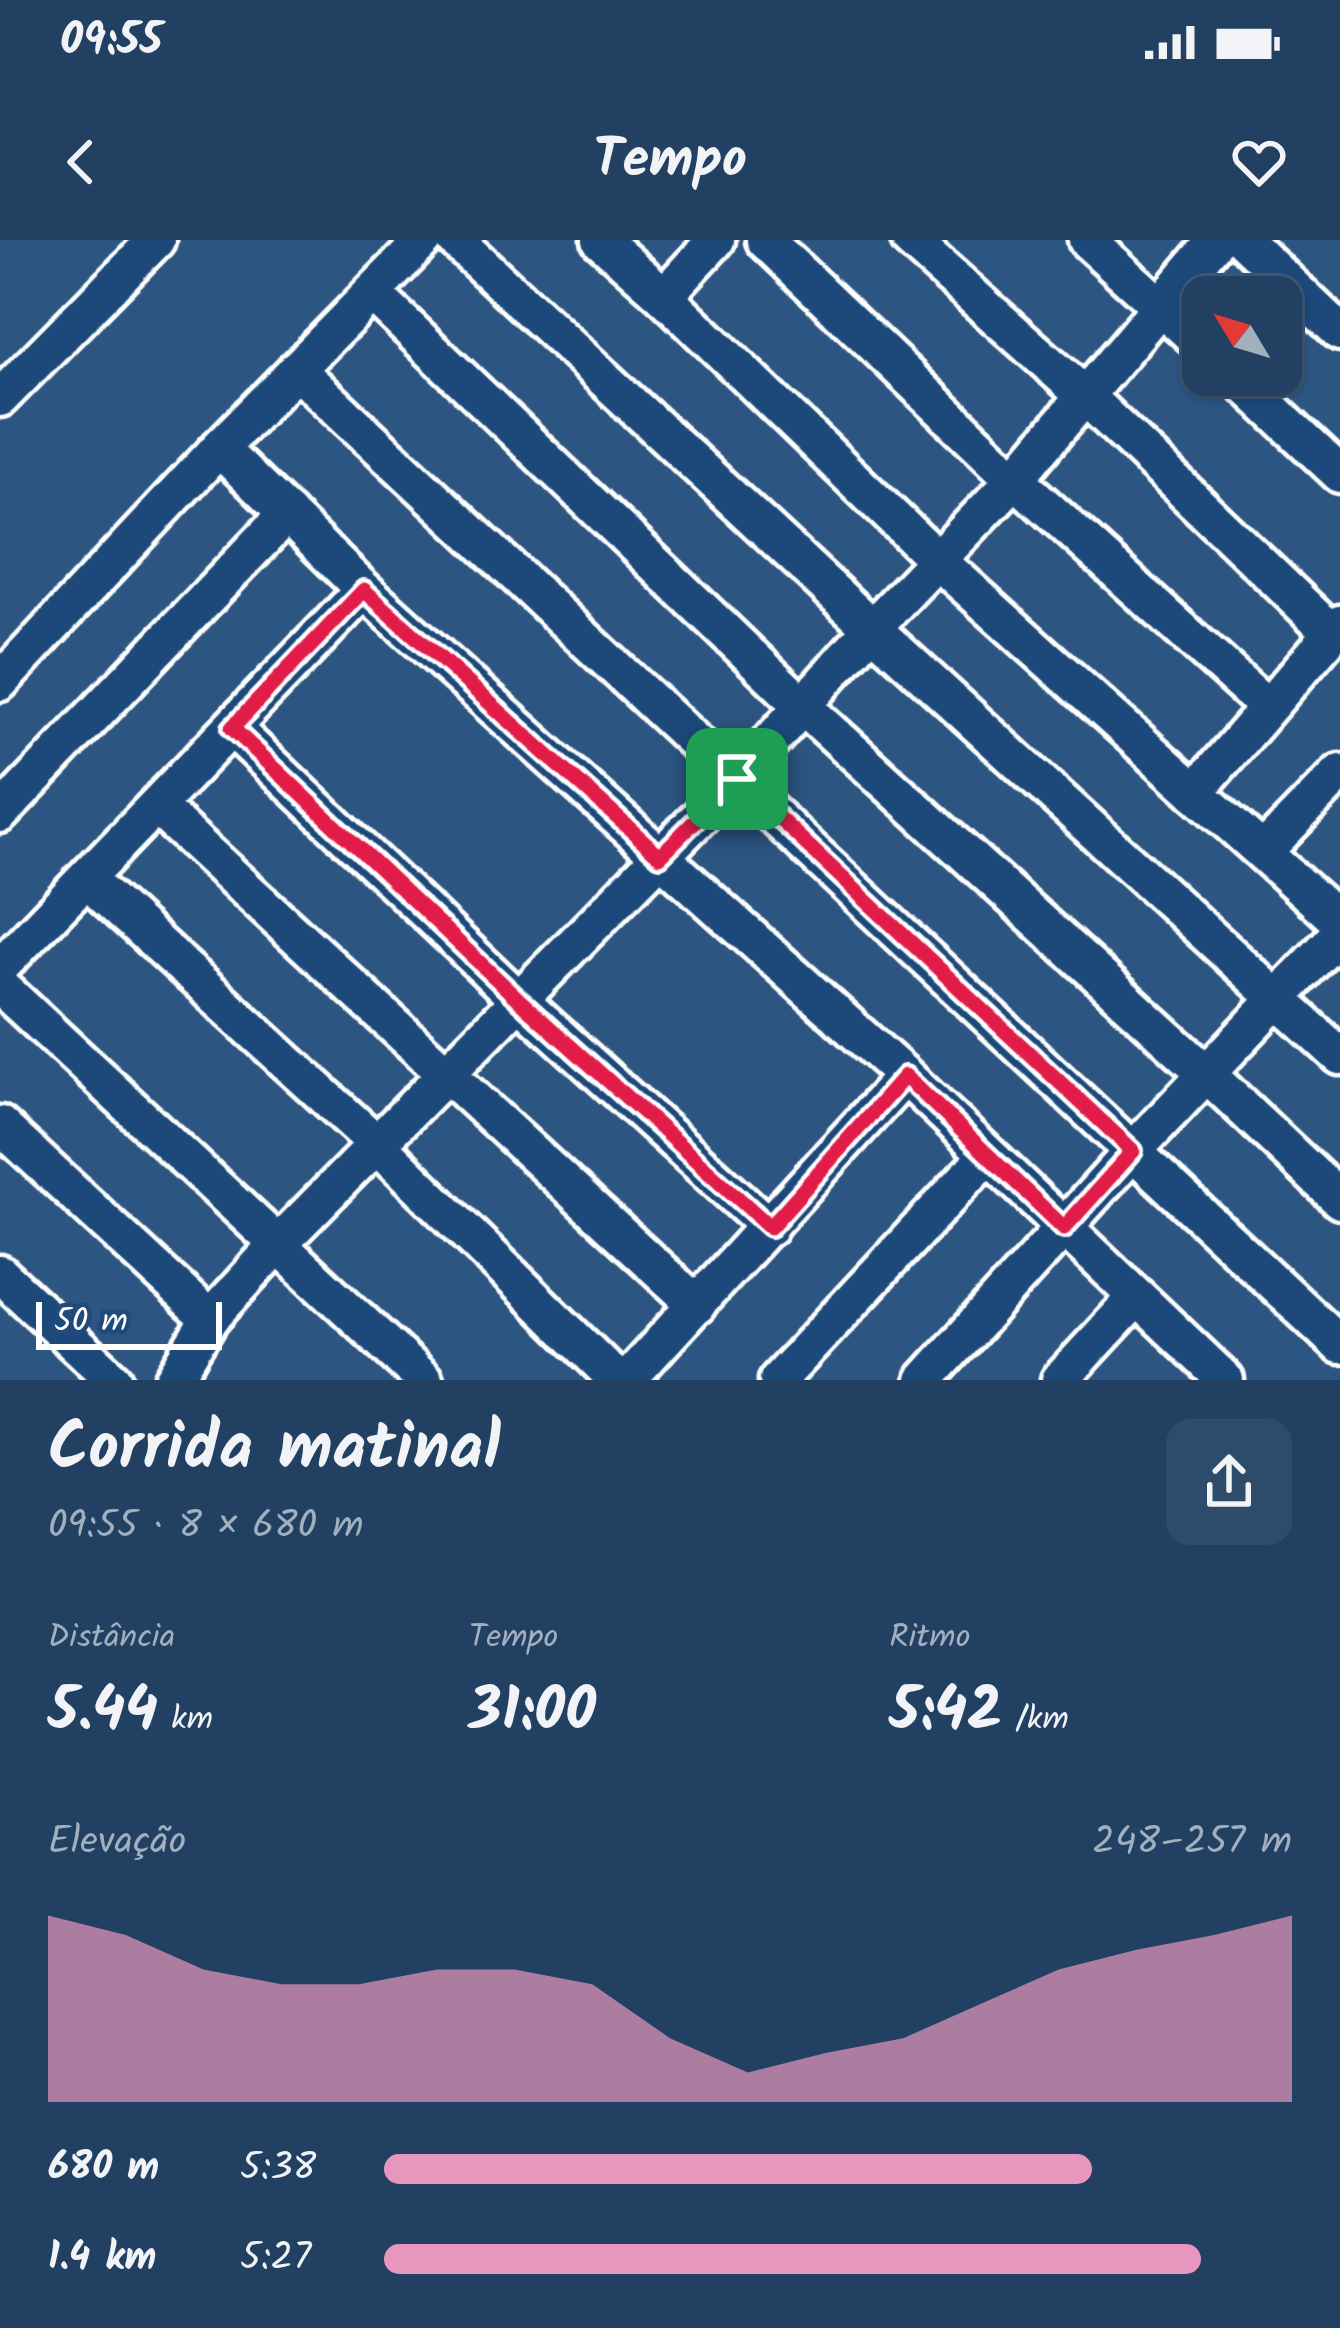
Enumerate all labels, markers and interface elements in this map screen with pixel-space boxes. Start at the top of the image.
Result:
text: 09:55 [60,6,162,78]
text: Tempo [593,119,747,205]
icon: back [48,129,114,195]
icon: heart [1226,129,1292,195]
north arrow [1182,276,1302,396]
map controls [1182,276,1302,396]
pin [686,728,788,830]
icon: arrive [704,746,770,812]
scale bar [36,1296,222,1349]
text: 50 m [54,1296,128,1349]
text: Corrida matinal [48,1398,501,1503]
button: share [1166,1419,1292,1545]
text: 09:55 · 8 × 680 m [48,1496,364,1558]
text: Distância [48,1612,175,1665]
text: Tempo [469,1612,558,1665]
text: Ritmo [889,1612,970,1665]
text: 5.44 [48,1665,158,1761]
text: 31:00 [469,1665,596,1761]
text: 5:42 [889,1665,1002,1761]
text: km [158,1694,213,1747]
text: /km [1002,1694,1069,1747]
text: Elevação [48,1812,186,1874]
text: 248–257 m [1092,1812,1292,1874]
text: 680 m [48,2138,159,2200]
text: 5:38 [240,2138,316,2200]
text: 1.4 km [48,2228,156,2290]
text: 5:27 [240,2228,311,2290]

